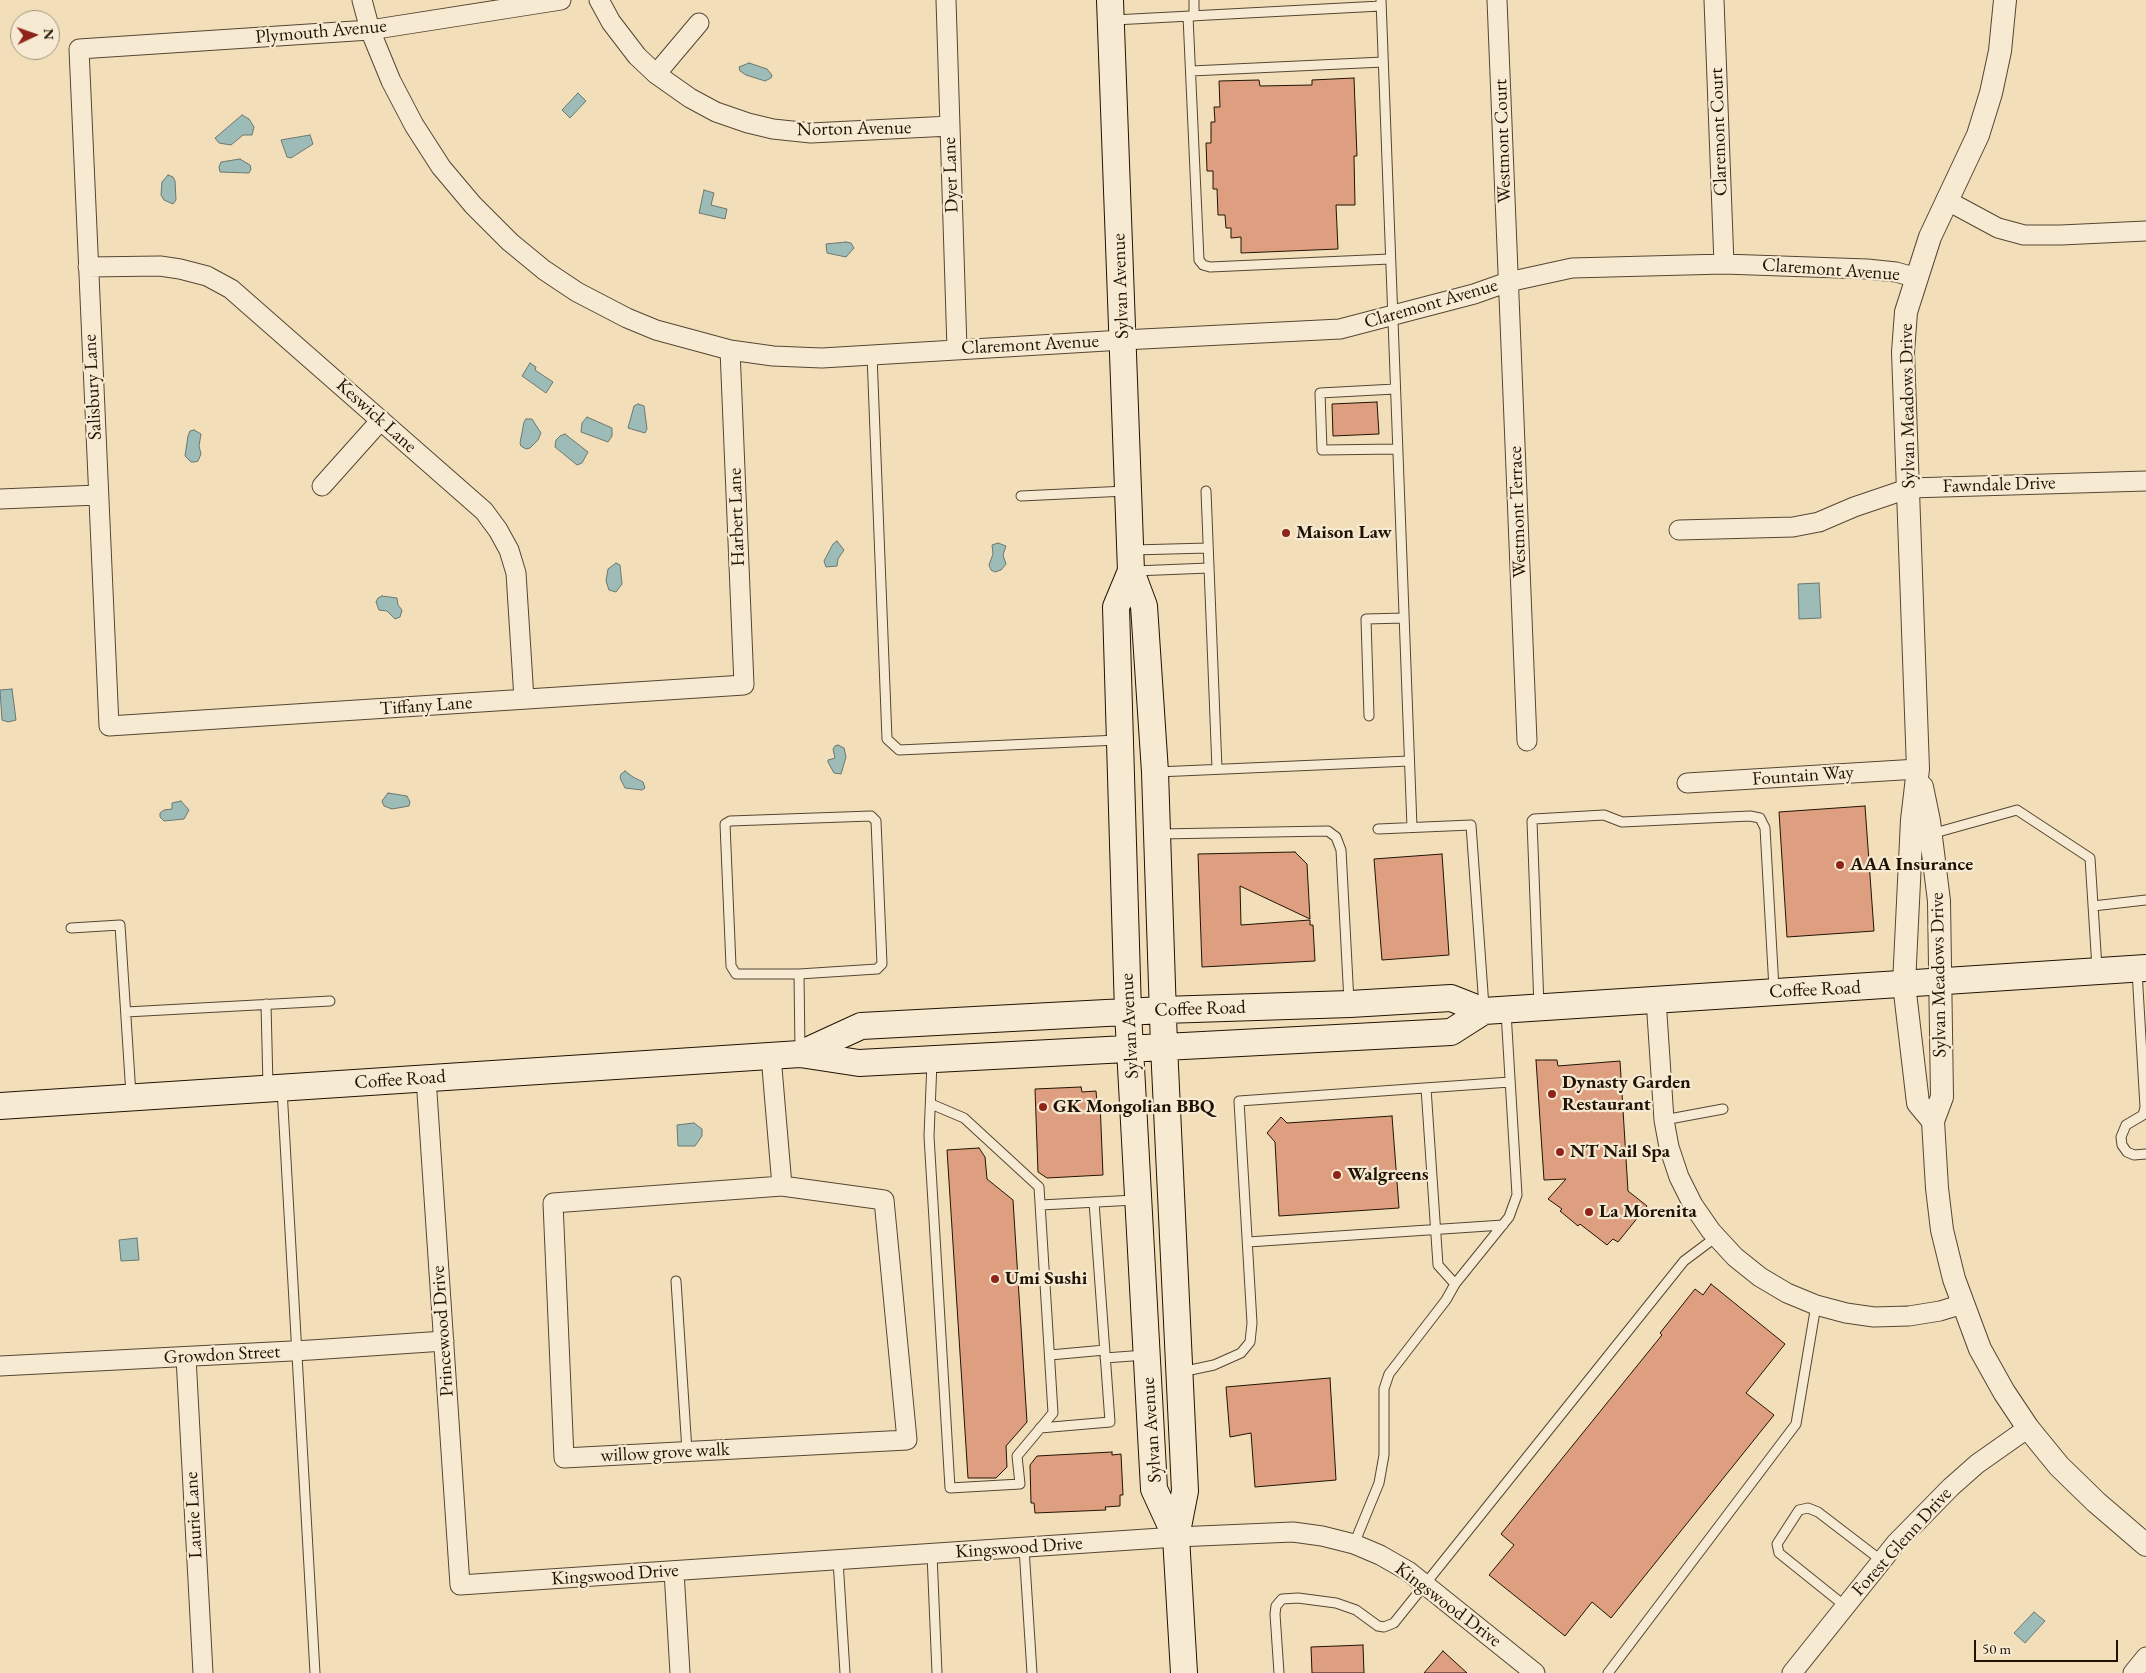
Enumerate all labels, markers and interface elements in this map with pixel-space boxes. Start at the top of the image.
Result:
north arrow [10,10,60,60]
street label: Plymouth Avenue [254,15,388,49]
text: N [40,28,58,40]
street label: Claremont Court [1705,67,1733,197]
street label: Westmont Court [1489,79,1517,203]
street label: Norton Avenue [797,117,911,141]
street label: Dyer Lane [938,137,964,213]
street label: Sylvan Avenue [1108,233,1134,339]
street label: Claremont Avenue [1761,254,1901,286]
street label: Claremont Avenue [1362,274,1500,334]
street label: Sylvan Meadows Drive [1895,323,1921,489]
street label: Claremont Avenue [961,330,1099,360]
street label: Salisbury Lane [79,333,107,441]
street label: Keswick Lane [331,374,421,458]
street label: Westmont Terrace [1504,446,1532,578]
street label: Harbert Lane [724,467,750,567]
street label: Fawndale Drive [1942,472,2056,498]
place label: Maison Law [1296,522,1392,544]
marker: Maison Law [1280,527,1292,539]
street label: Tiffany Lane [379,691,473,721]
street label: Fountain Way [1751,761,1855,791]
place label: AAA Insurance [1850,854,1973,876]
marker: AAA Insurance [1834,859,1846,871]
street label: Sylvan Meadows Drive [1926,892,1952,1058]
street label: Sylvan Avenue [1116,973,1144,1079]
street label: Coffee Road [1769,976,1861,1004]
street label: Coffee Road [1154,996,1246,1022]
street label: Coffee Road [354,1065,446,1095]
place label: Dynasty Garden Restaurant [1562,1072,1691,1116]
marker: Dynasty Garden Restaurant [1546,1088,1558,1100]
place label: GK Mongolian BBQ [1053,1096,1214,1118]
marker: GK Mongolian BBQ [1037,1101,1049,1113]
place label: NT Nail Spa [1570,1141,1670,1163]
marker: NT Nail Spa [1554,1146,1566,1158]
place label: Walgreens [1347,1164,1429,1186]
marker: Walgreens [1331,1169,1343,1181]
place label: La Morenita [1599,1201,1697,1223]
marker: La Morenita [1583,1206,1595,1218]
street label: Princewood Drive [427,1265,459,1397]
place label: Umi Sushi [1005,1268,1087,1290]
marker: Umi Sushi [989,1273,1001,1285]
street label: Growdon Street [163,1341,281,1369]
street label: Sylvan Avenue [1137,1376,1167,1484]
street label: willow grove walk [600,1438,730,1468]
street label: Laurie Lane [180,1471,208,1559]
street label: Forest Glenn Drive [1847,1483,1957,1601]
street label: Kingswood Drive [955,1532,1083,1564]
street label: Kingswood Drive [1390,1558,1506,1652]
street label: Kingswood Drive [551,1559,679,1591]
scale bar [1976,1630,2120,1662]
text: 50 m [1982,1639,2011,1658]

